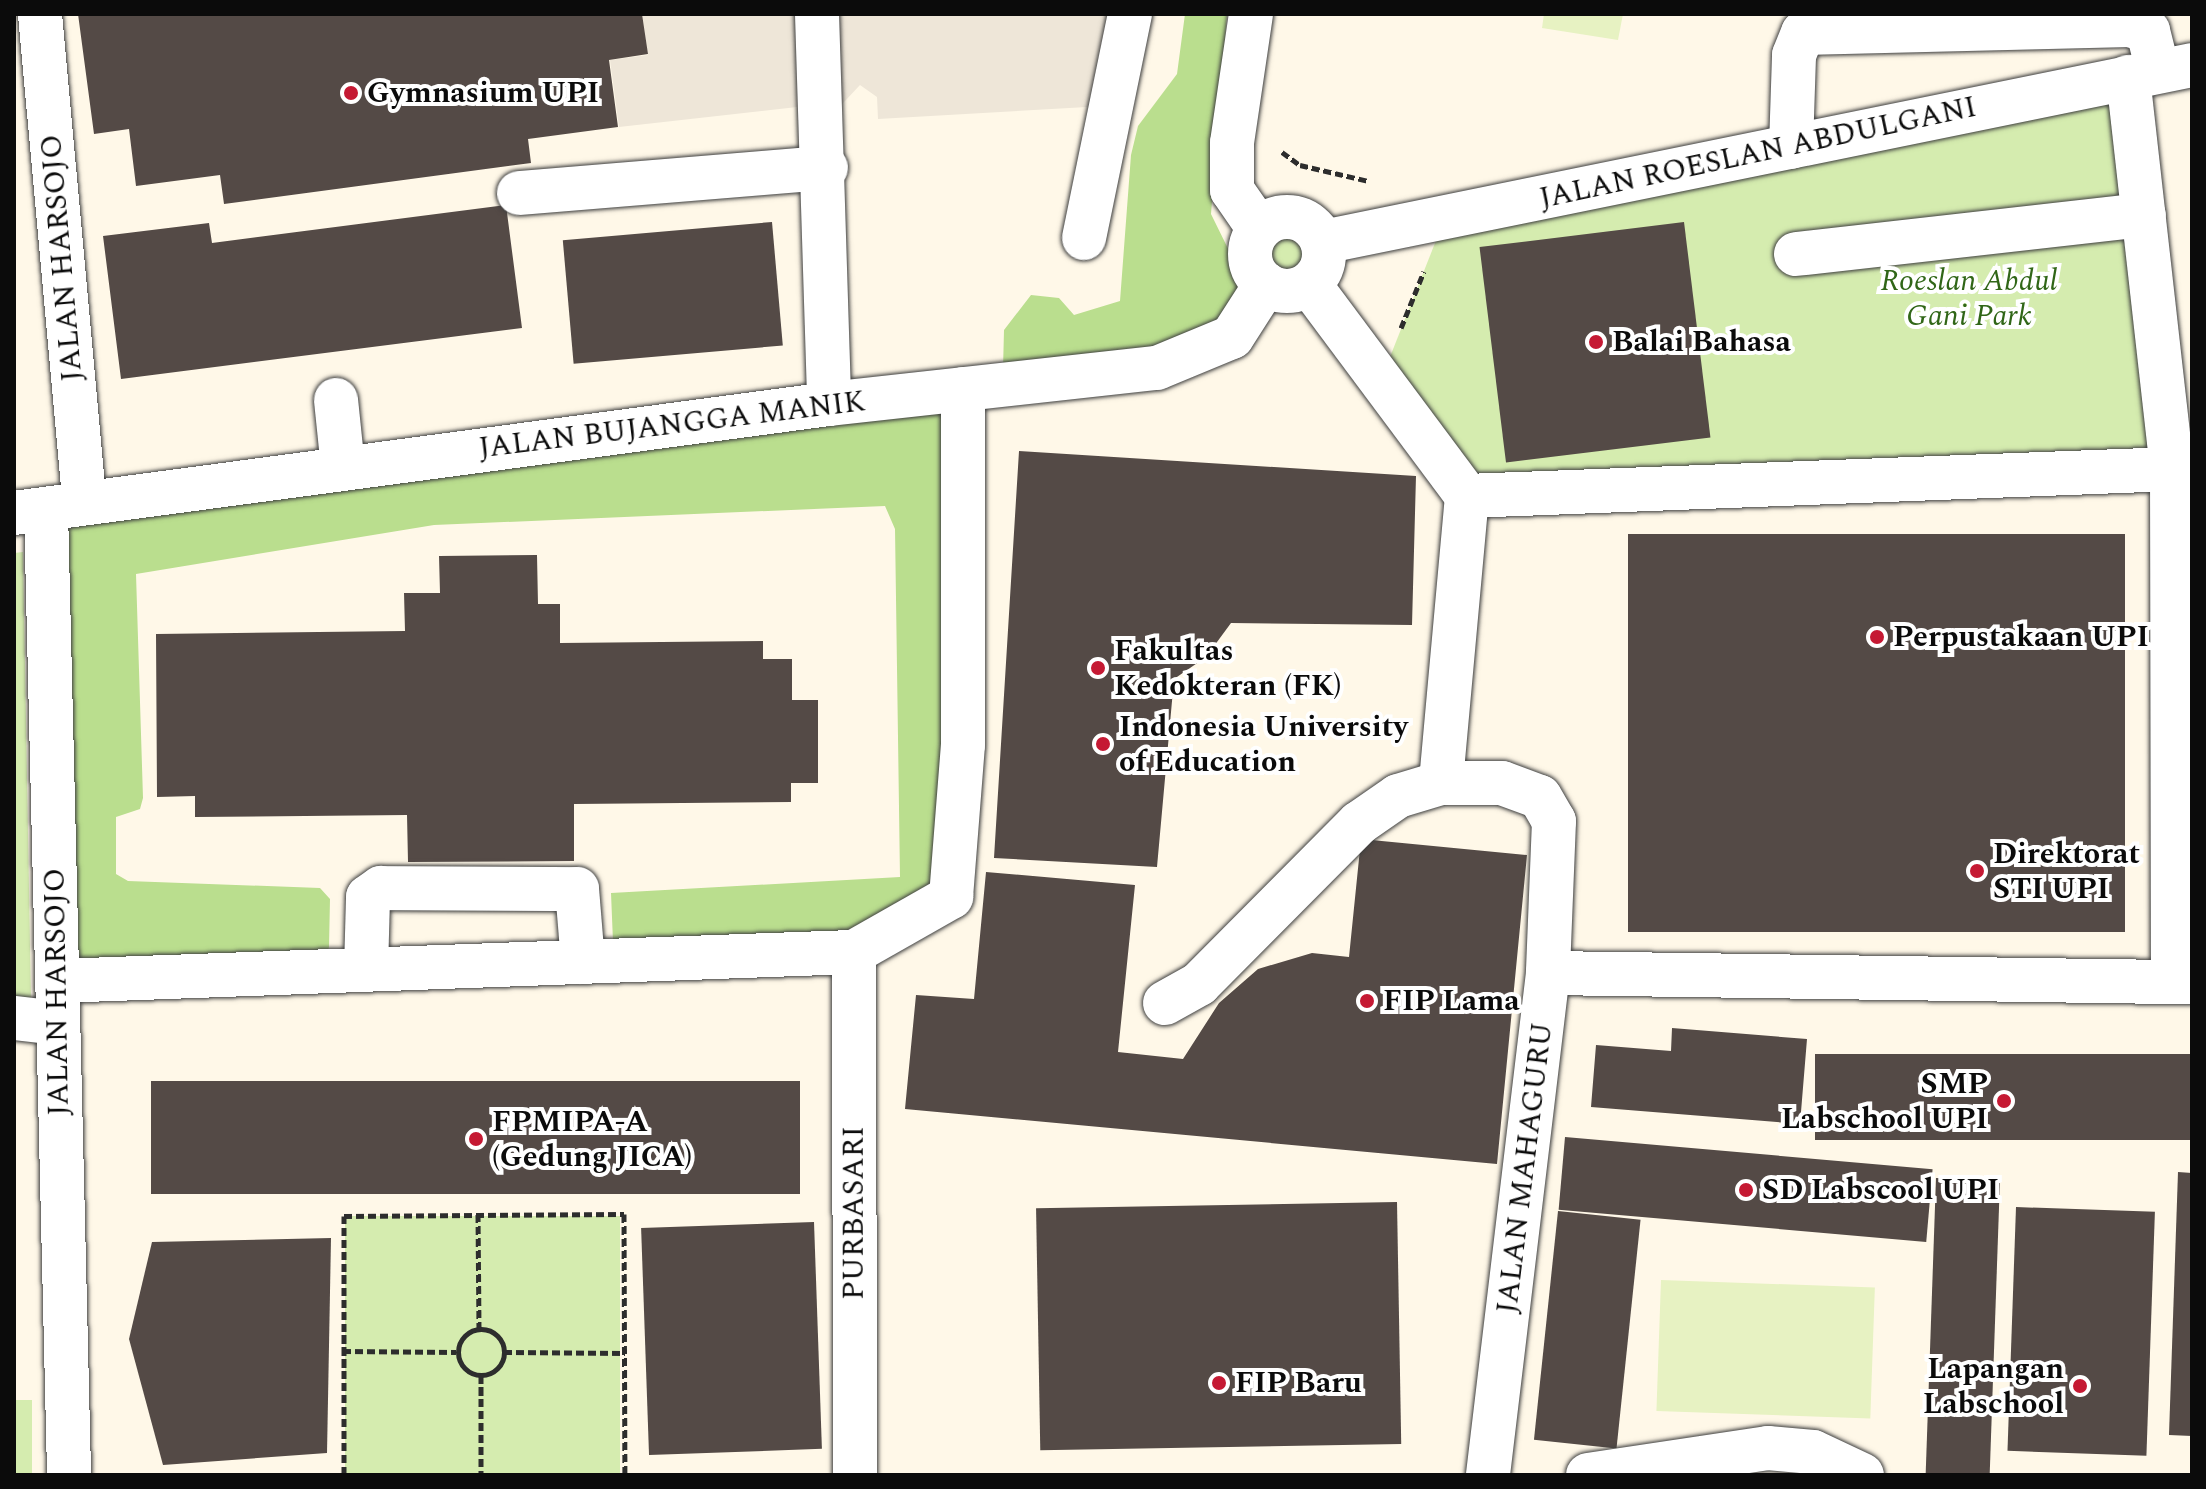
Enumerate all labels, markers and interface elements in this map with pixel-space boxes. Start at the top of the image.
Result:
place label: Gymnasium UPI [367,75,599,111]
marker: Gymnasium UPI [342,84,360,102]
street label: JALAN ROESLAN ABDULGANI [1536,89,1980,217]
street label: JALAN HARSOJO [33,133,91,383]
park label: Roeslan Abdul Gani Park [1881,263,2057,334]
place label: Balai Bahasa [1612,324,1791,360]
marker: Balai Bahasa [1587,333,1605,351]
street label: JALAN BUJANGGA MANIK [477,383,867,467]
place label: Perpustakaan UPI [1893,619,2149,655]
marker: Perpustakaan UPI [1868,628,1886,646]
place label: Fakultas Kedokteran (FK) [1114,633,1341,704]
marker: Fakultas Kedokteran (FK) [1089,659,1107,677]
place label: Indonesia University of Education [1119,709,1408,780]
marker: Indonesia University of Education [1094,735,1112,753]
place label: Direktorat STI UPI [1993,836,2140,906]
marker: Direktorat STI UPI [1968,862,1986,880]
street label: JALAN HARSOJO [37,868,77,1116]
place label: FIP Lama [1383,983,1520,1019]
marker: FIP Lama [1358,992,1376,1010]
street label: JALAN MAHAGURU [1489,1020,1561,1316]
place label: SMP Labschool UPI [1781,1066,1988,1136]
marker: SMP Labschool UPI [1995,1092,2013,1110]
place label: FPMIPA-A (Gedung JICA) [492,1104,692,1174]
street label: PURBASARI [836,1126,872,1300]
marker: FPMIPA-A (Gedung JICA) [467,1130,485,1148]
place label: SD Labscool UPI [1762,1172,1999,1208]
marker: SD Labscool UPI [1737,1181,1755,1199]
place label: Lapangan Labschool [1923,1351,2064,1422]
place label: FIP Baru [1235,1365,1362,1401]
marker: FIP Baru [1210,1374,1228,1392]
marker: Lapangan Labschool [2071,1377,2089,1395]

